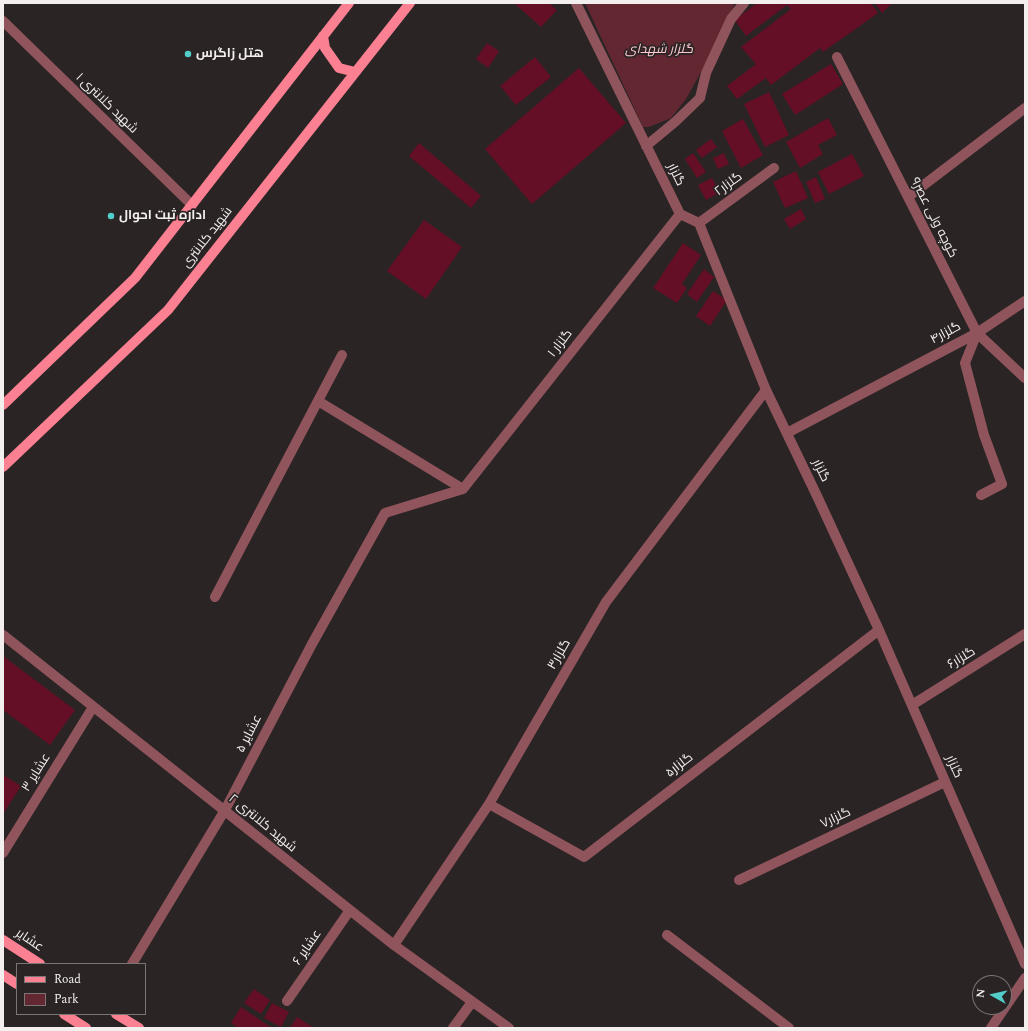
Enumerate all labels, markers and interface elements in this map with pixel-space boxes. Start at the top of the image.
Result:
park label: گلزار شهدای [625,42,693,58]
place label: هتل زاگرس [196,46,264,62]
marker: هتل زاگرس [183,49,193,59]
street label: شهید کلانتری ۱ [72,70,140,138]
street label: گلزار [663,161,687,189]
street label: گلزار۲ [712,170,746,200]
street label: کوچه ولی عصر۹ [906,175,960,261]
street label: شهید کلانتری [179,204,237,272]
place label: اداره ثبت احوال [119,208,206,224]
marker: اداره ثبت احوال [106,211,116,221]
street label: گلزار۴ [928,320,964,348]
street label: گلزار ۱ [545,327,577,361]
street label: گلزار [808,457,832,485]
street label: گلزار۳ [545,637,575,673]
street label: گلزار۶ [945,645,979,673]
street label: عشایر ۵ [234,712,266,756]
street label: گلزار۵ [663,750,697,782]
street label: عشایر ۳ [19,751,55,795]
street label: گلزار [941,753,965,781]
street label: شهید کلانتری ۲ [225,792,299,856]
street label: گلزار۷ [818,805,854,833]
street label: عشایر [12,926,46,956]
street label: عشایر ۶ [290,927,326,969]
legend [16,963,146,1015]
text: Road [54,970,81,989]
north arrow [972,975,1012,1015]
text: N [972,988,990,999]
text: Park [54,990,79,1009]

